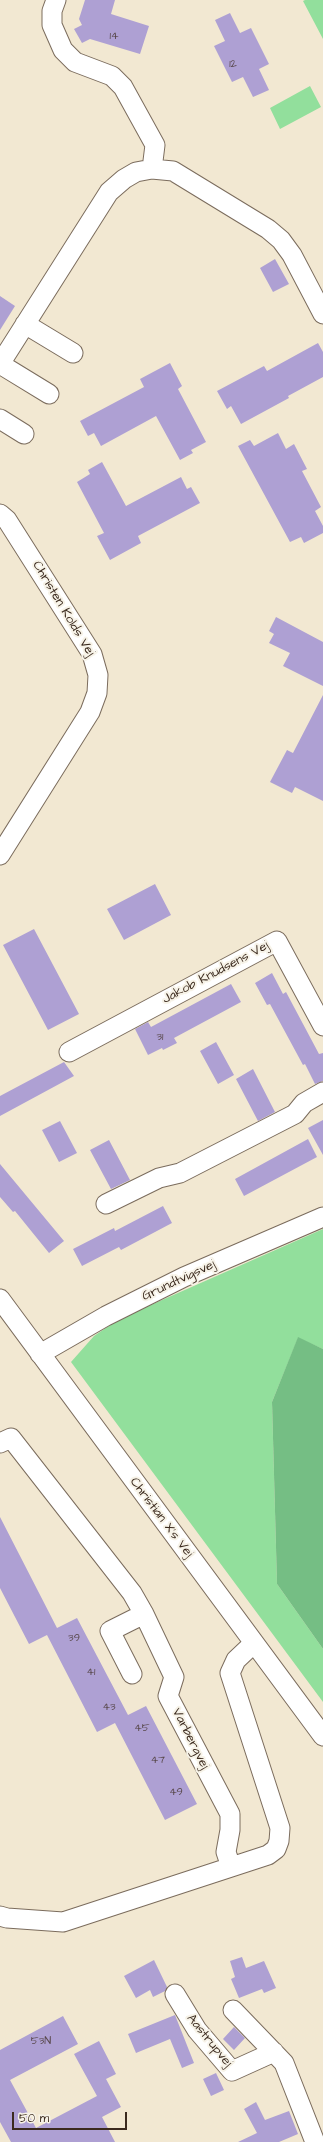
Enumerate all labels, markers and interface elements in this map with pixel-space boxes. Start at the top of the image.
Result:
house number: 14 [110,30,118,44]
house number: 12 [229,58,237,72]
street label: Christen Kolds Vej [28,559,98,659]
street label: Jakob Knudsens Vej [160,938,272,1008]
house number: 31 [156,1031,164,1045]
street label: Grundtvigsvej [140,1257,218,1305]
street label: Christian X's Vej [126,1475,196,1561]
house number: 39 [68,1632,80,1646]
house number: 41 [87,1666,95,1680]
house number: 43 [102,1701,116,1715]
street label: Varbergvej [168,1706,212,1772]
house number: 45 [134,1722,150,1736]
house number: 47 [151,1754,165,1768]
house number: 49 [169,1786,183,1800]
street label: Aastrupvej [183,2011,235,2071]
house number: 53N [31,2035,51,2049]
scale bar [14,2104,129,2130]
text: 50 m [19,2110,49,2127]

